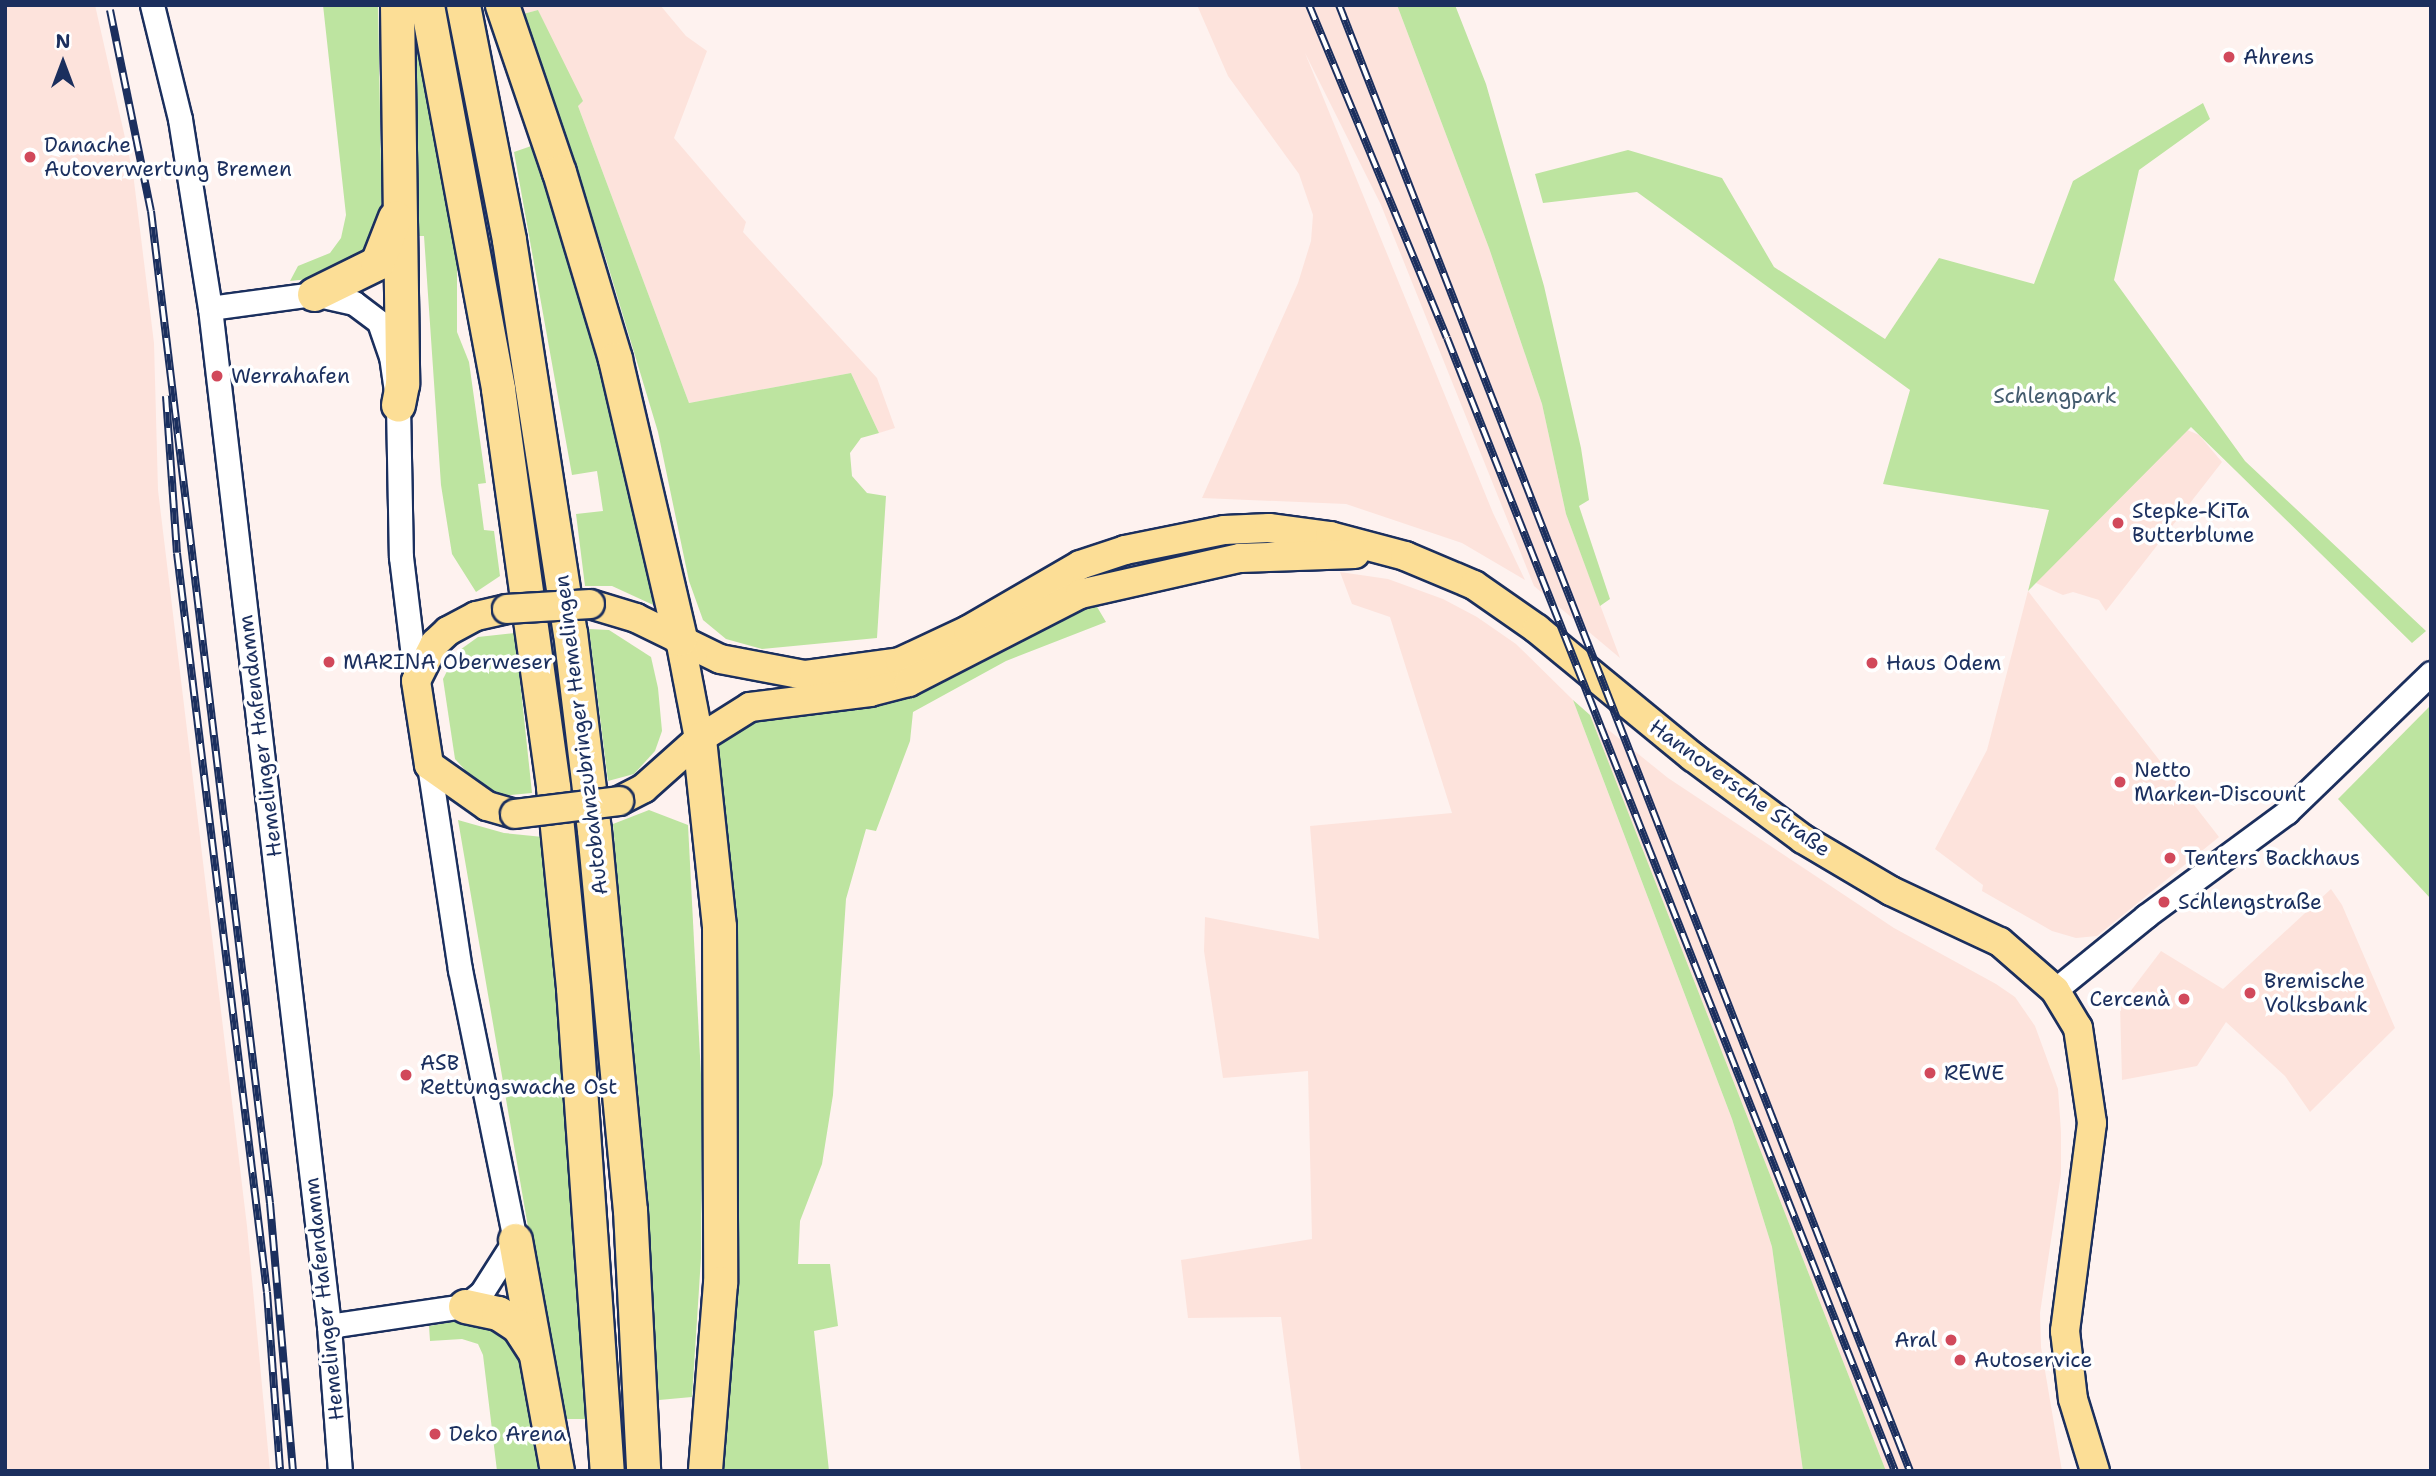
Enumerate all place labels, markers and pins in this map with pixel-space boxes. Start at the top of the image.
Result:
place label: Ahrens [2243,44,2314,70]
marker: Ahrens [2221,49,2237,65]
place label: Danache Autoverwertung Bremen [44,132,292,182]
marker: Danache Autoverwertung Bremen [22,149,38,165]
place label: Werrahafen [231,363,350,389]
marker: Werrahafen [209,368,225,384]
place label: Stepke-KiTa Butterblume [2132,498,2255,548]
marker: Stepke-KiTa Butterblume [2110,515,2126,531]
place label: MARINA Oberweser [343,649,553,675]
place label: Haus Odem [1886,650,2001,676]
marker: MARINA Oberweser [321,654,337,670]
marker: Haus Odem [1864,655,1880,671]
place label: Netto Marken-Discount [2134,757,2306,807]
marker: Netto Marken-Discount [2112,774,2128,790]
place label: Tenters Backhaus [2184,845,2360,871]
marker: Tenters Backhaus [2162,850,2178,866]
place label: Schlengstraße [2178,889,2322,915]
marker: Schlengstraße [2156,894,2172,910]
place label: Bremische Volksbank [2264,968,2368,1018]
marker: Bremische Volksbank [2242,985,2258,1001]
place label: Cercenà [2090,986,2170,1012]
marker: Cercenà [2176,991,2192,1007]
place label: ASB Rettungswache Ost [420,1050,618,1100]
place label: REWE [1944,1060,2004,1086]
marker: REWE [1922,1065,1938,1081]
marker: ASB Rettungswache Ost [398,1067,414,1083]
place label: Aral [1894,1327,1937,1353]
marker: Aral [1943,1332,1959,1348]
place label: Autoservice [1974,1347,2092,1373]
marker: Autoservice [1952,1352,1968,1368]
place label: Deko Arena [449,1421,566,1447]
marker: Deko Arena [427,1426,443,1442]

